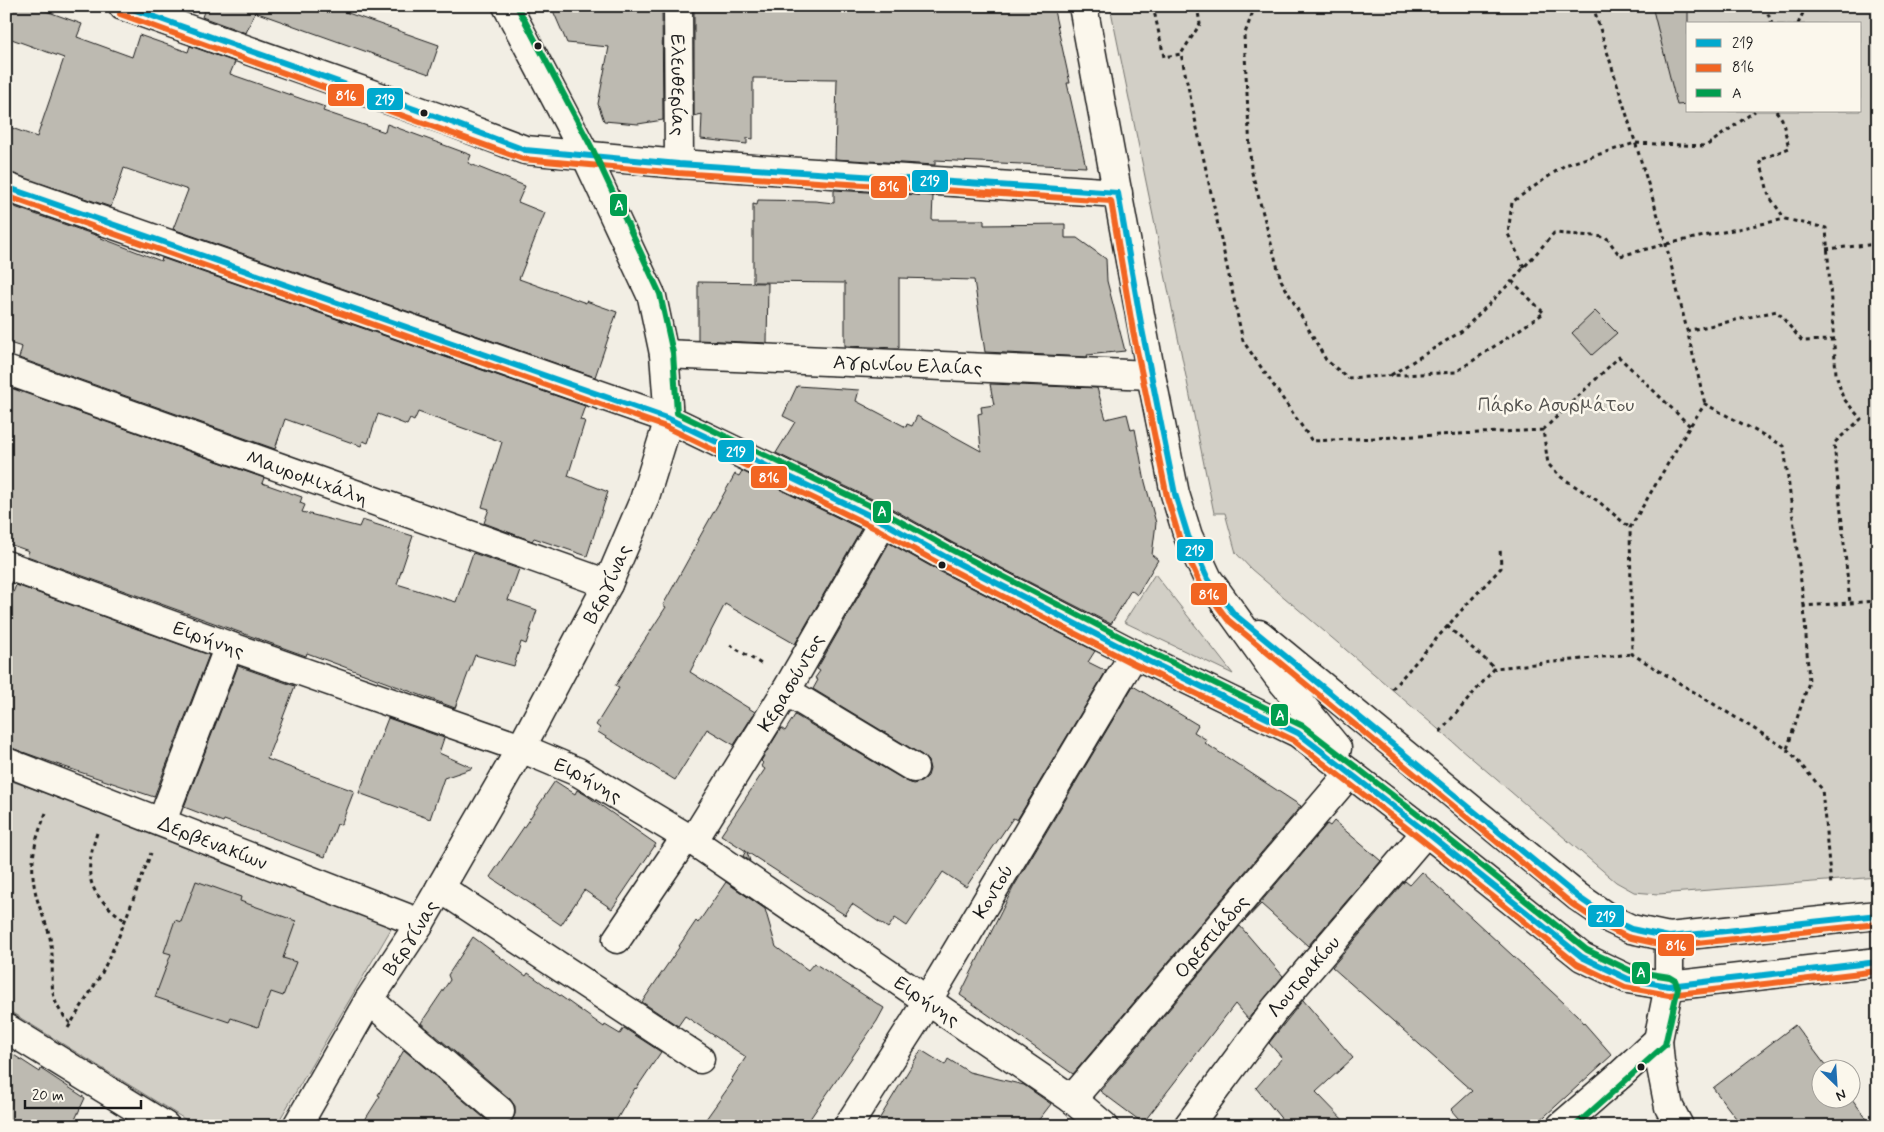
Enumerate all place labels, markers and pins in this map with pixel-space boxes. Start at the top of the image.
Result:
unlabelled marker [533,41,543,51]
unlabelled marker [419,108,429,118]
unlabelled marker [937,560,947,570]
unlabelled marker [1636,1062,1646,1072]

